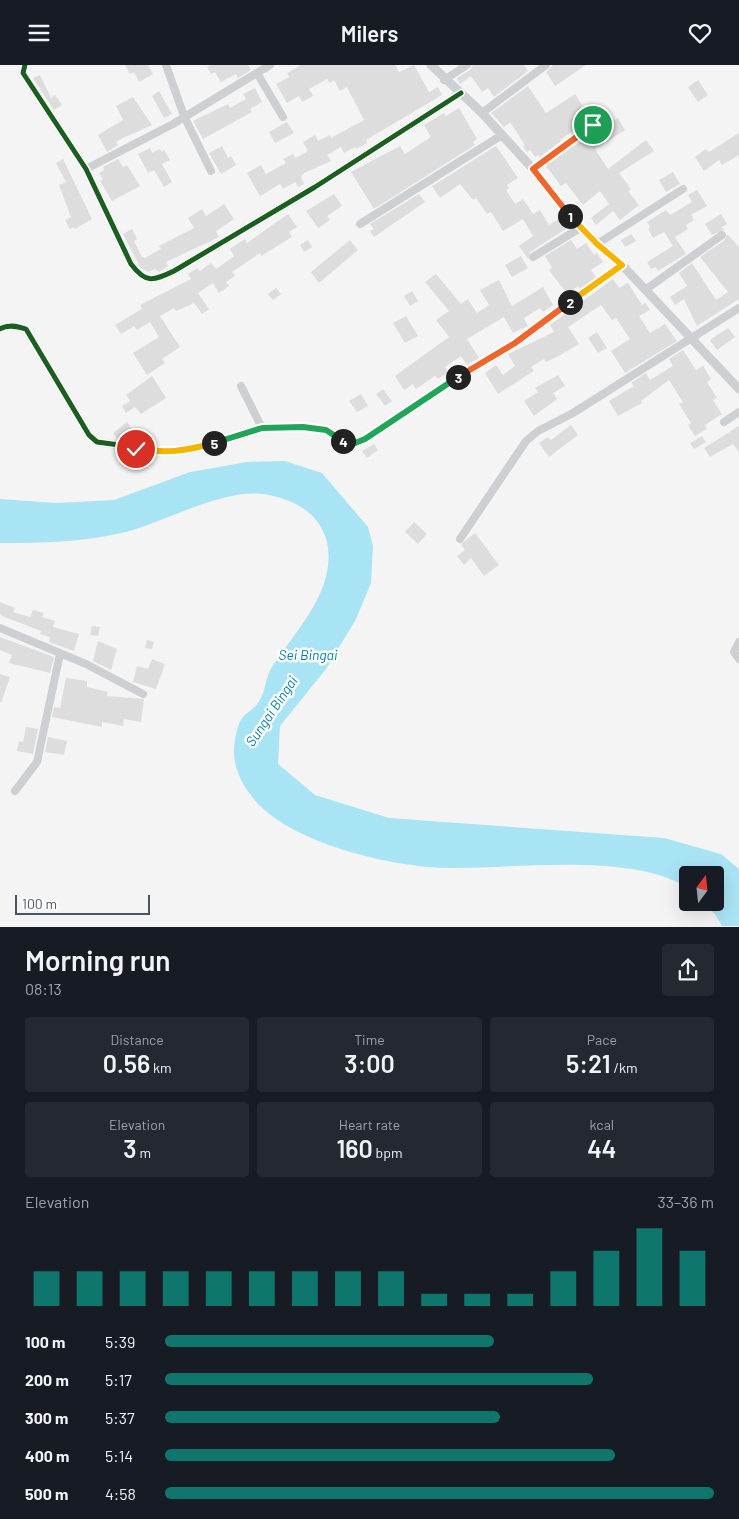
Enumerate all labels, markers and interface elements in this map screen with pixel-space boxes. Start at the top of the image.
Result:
icon: menu [25,19,53,47]
icon: heart [686,19,714,47]
text: Milers [341,20,398,46]
pin [572,104,614,146]
icon: arrive [579,111,607,139]
pin: 1 [558,203,582,229]
text: 1 [568,208,573,225]
pin: 2 [558,289,582,315]
text: 2 [567,294,574,311]
pin: 3 [446,365,470,389]
text: 3 [455,369,462,386]
pin [115,428,157,470]
pin: 4 [330,429,356,453]
pin: 5 [202,431,226,455]
text: 4 [339,433,348,450]
icon: check [122,435,150,463]
text: 5 [211,435,218,452]
water label: Sei Bingai [279,646,338,663]
water label: Sungai Bingai [241,672,301,749]
north arrow [679,866,724,911]
map controls [679,866,724,911]
scale bar [15,891,150,915]
text: 100 m [22,895,57,912]
text: Morning run [25,943,171,977]
button: share [662,944,714,996]
text: 08:13 [25,979,62,998]
text: Distance [110,1031,164,1048]
text: Time [354,1031,385,1048]
text: Pace [587,1031,617,1048]
text: 0.56 [103,1048,150,1078]
text: 3:00 [344,1048,395,1078]
text: 5:21 [566,1048,611,1078]
text: km [150,1059,172,1076]
text: /km [611,1059,638,1076]
text: Elevation [109,1116,165,1133]
text: Heart rate [339,1116,400,1133]
text: kcal [590,1116,614,1133]
text: 3 [123,1133,137,1163]
text: 160 [336,1133,373,1163]
text: 44 [587,1133,616,1163]
text: m [137,1144,151,1161]
text: bpm [373,1144,403,1161]
text: Elevation [25,1192,89,1211]
text: 33–36 m [657,1192,714,1211]
text: 100 m [25,1332,65,1351]
text: 5:39 [105,1332,135,1351]
text: 200 m [25,1370,69,1389]
text: 5:17 [105,1370,132,1389]
text: 300 m [25,1408,68,1427]
text: 5:37 [105,1408,134,1427]
text: 400 m [25,1446,69,1465]
text: 5:14 [105,1446,133,1465]
text: 500 m [25,1484,68,1503]
text: 4:58 [105,1484,136,1503]

